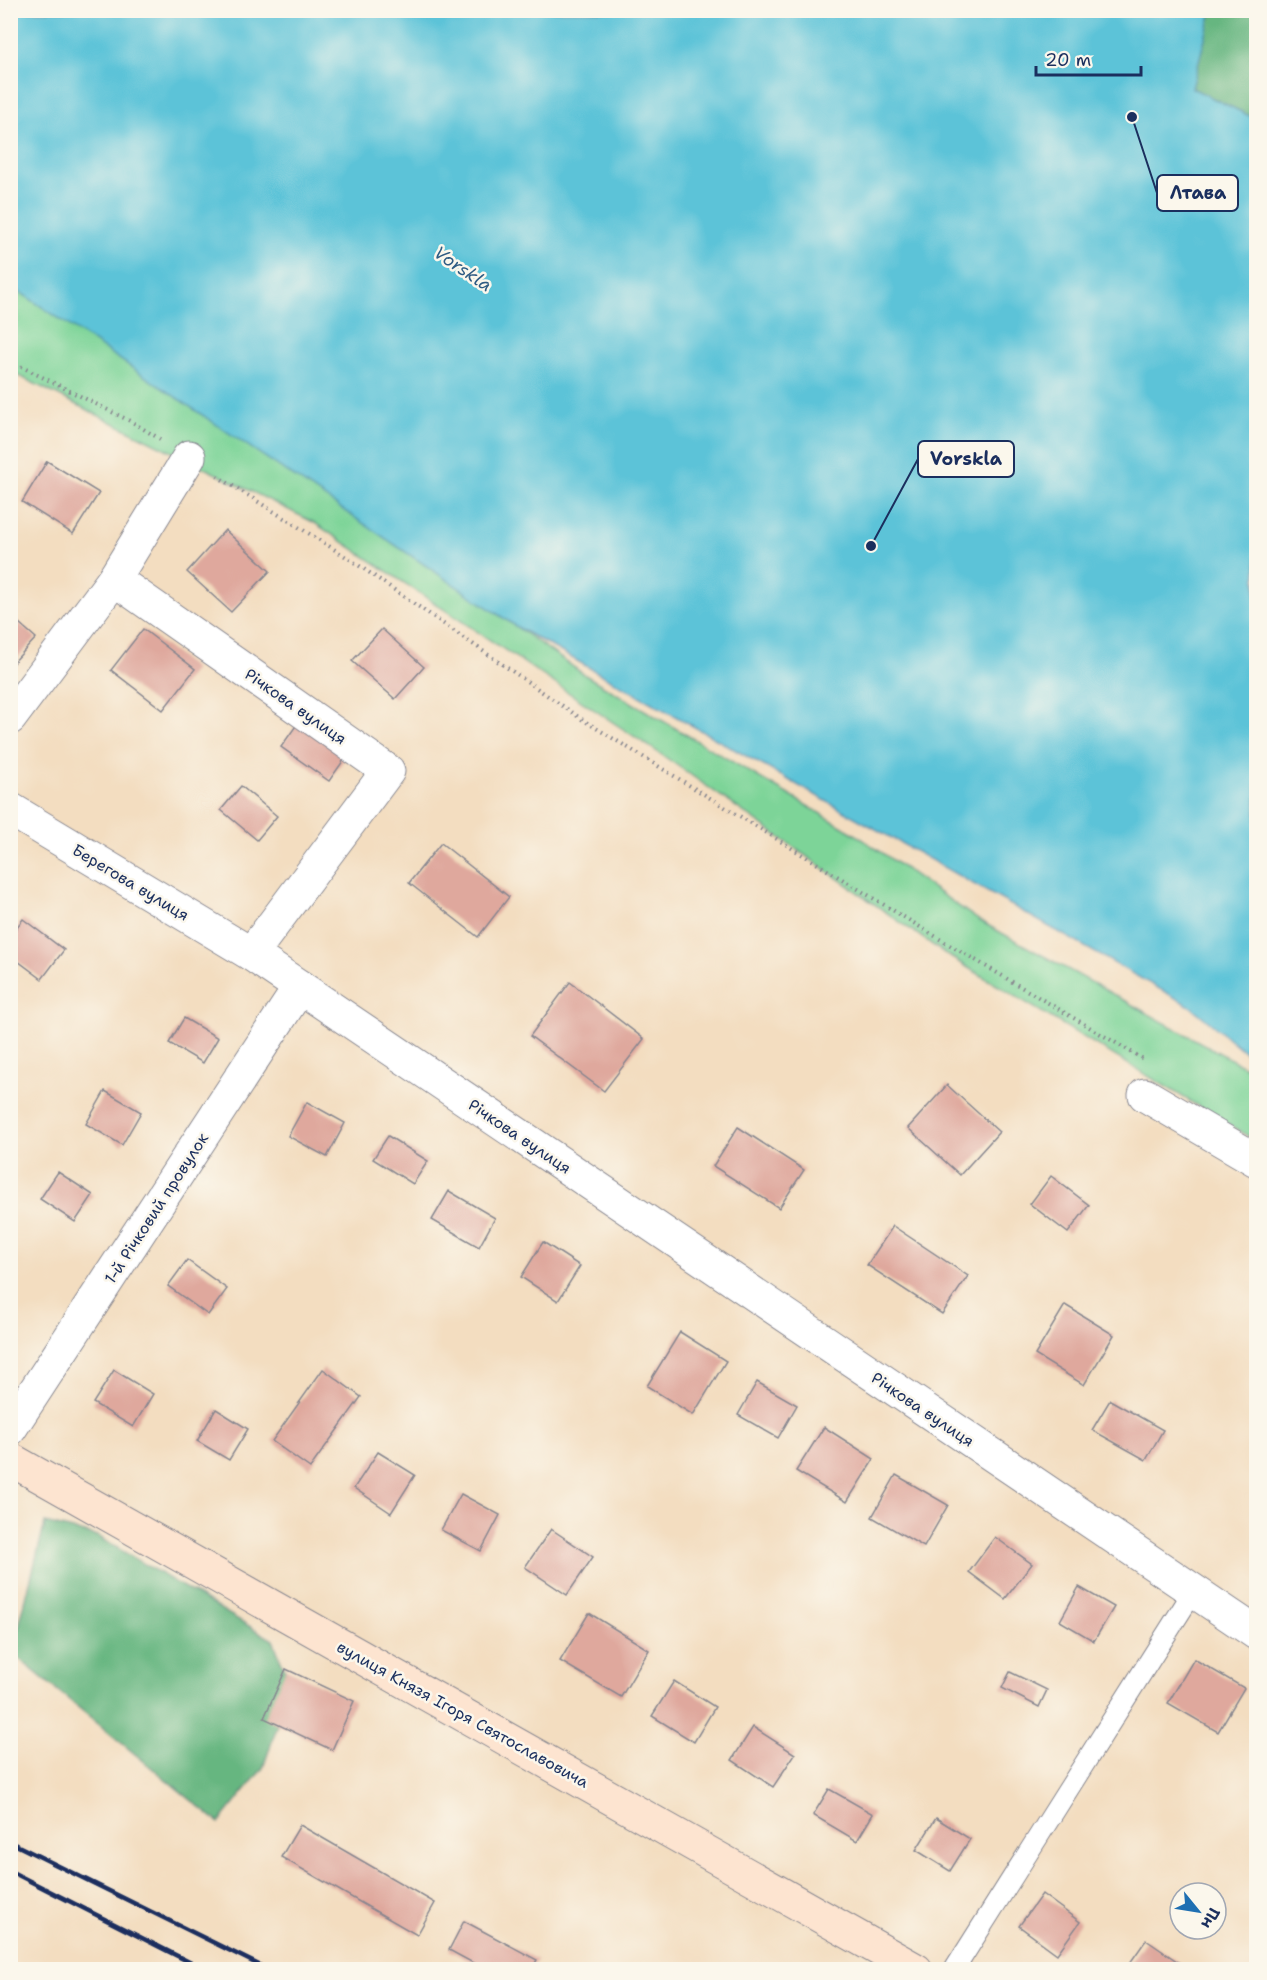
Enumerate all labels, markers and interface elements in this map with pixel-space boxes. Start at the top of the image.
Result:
scale bar [1036,39,1141,77]
text: 20 m [1045,48,1091,72]
callout: Лтава [1157,175,1238,211]
text: Лтава [1170,181,1227,205]
water label: Vorskla [429,241,497,297]
callout: Vorskla [918,441,1014,477]
text: Vorskla [930,447,1003,471]
street label: Річкова вулиця [241,664,351,749]
street label: Берегова вулиця [68,839,193,926]
street label: Річкова вулиця [464,1094,575,1179]
street label: 1-й Річковий провулок [100,1128,213,1288]
street label: Річкова вулиця [867,1367,978,1452]
street label: вулиця Князя Ігоря Святославовича [333,1636,593,1793]
north arrow [1168,1881,1228,1941]
text: Пн [1196,1904,1225,1933]

